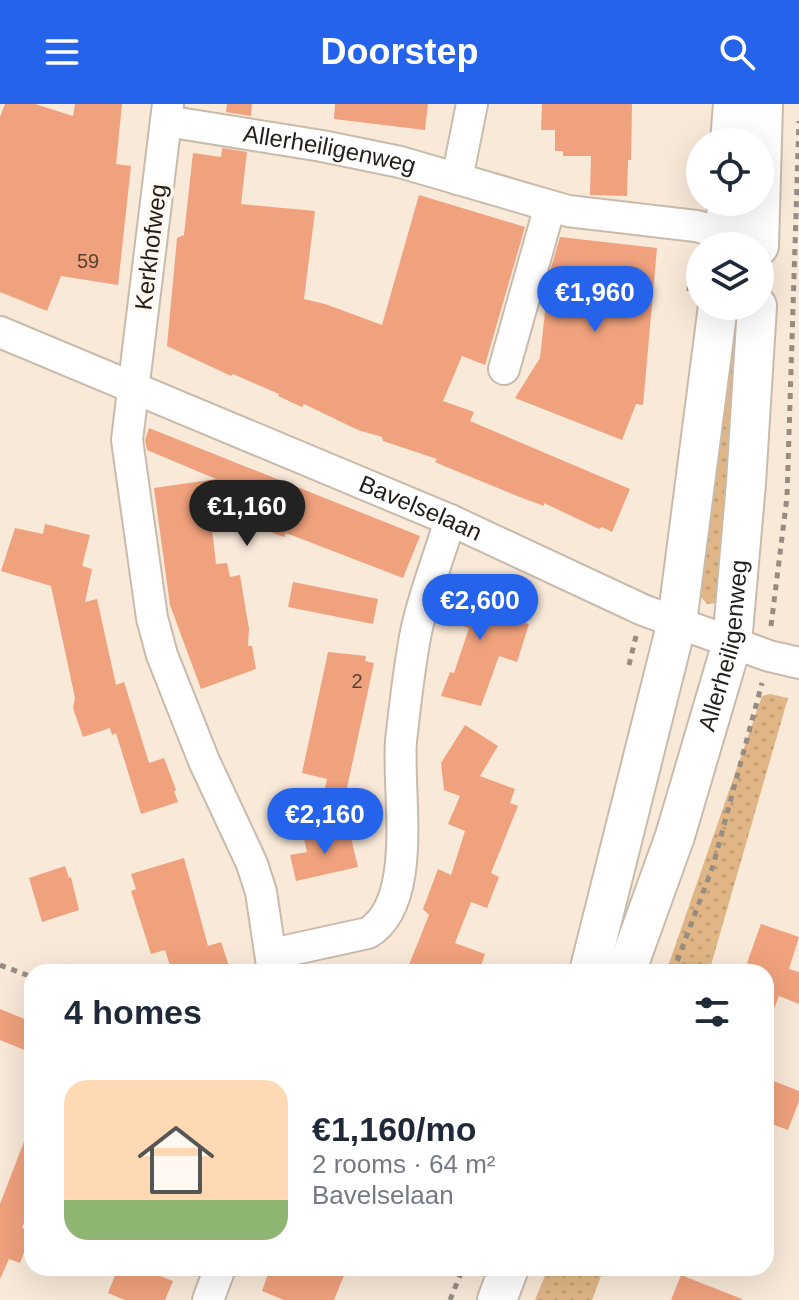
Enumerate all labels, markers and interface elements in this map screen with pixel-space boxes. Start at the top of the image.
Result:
icon: menu [40,30,84,74]
icon: search [715,30,759,74]
text: Doorstep [320,31,479,72]
street label: Allerheiligenweg [241,120,419,179]
map controls [686,128,774,320]
button: locate [686,128,774,216]
street label: Kerkhofweg [129,182,172,311]
button: layers [686,232,774,320]
house number: 59 [77,250,99,272]
pin: €1,960 [530,266,660,334]
text: €1,960 [555,277,635,307]
street label: Bavelselaan [355,470,486,546]
pin: €1,160 [182,480,312,548]
text: €1,160 [207,491,287,521]
street label: Allerheiligenweg [693,558,752,734]
pin: €2,600 [415,574,545,642]
text: €2,600 [440,585,520,615]
house number: 2 [351,670,363,692]
pin: €2,160 [260,788,390,856]
text: €2,160 [285,799,365,829]
icon: filters [690,990,734,1034]
text: 4 homes [64,993,202,1031]
text: €1,160/mo [312,1110,476,1148]
icon: home [128,1112,224,1208]
text: 2 rooms · 64 m² [312,1149,496,1179]
text: Bavelselaan [312,1180,454,1210]

